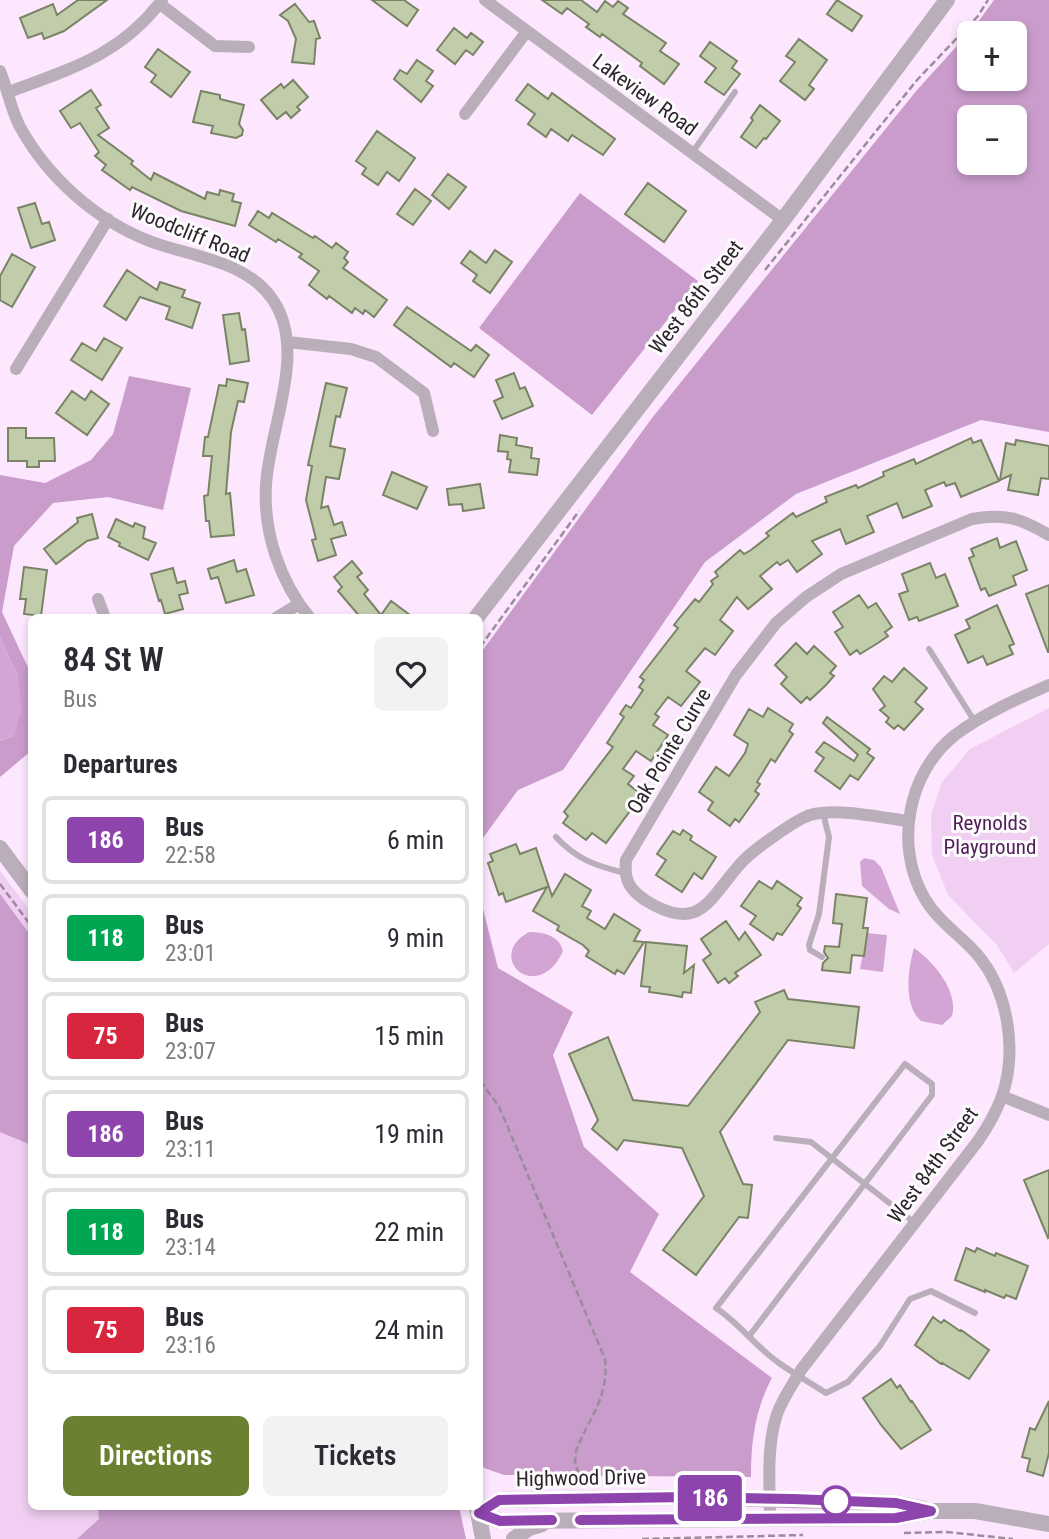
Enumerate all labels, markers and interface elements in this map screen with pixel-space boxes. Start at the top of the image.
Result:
map controls [957,21,1027,175]
button: + [957,21,1027,91]
street label: Lakeview Road [588,49,702,141]
button: − [957,105,1027,175]
street label: Woodcliff Road [127,198,253,268]
street label: West 86th Street [644,236,748,358]
button: heart [374,637,448,711]
text: 84 St W [63,640,164,679]
street label: Oak Pointe Curve [622,684,716,818]
text: Bus [63,686,97,713]
text: Departures [63,749,178,779]
park label: Reynolds Playground [944,811,1036,859]
text: Bus [165,812,204,842]
text: 6 min [387,825,444,855]
text: 186 [87,826,124,854]
text: 22:58 [165,842,216,869]
text: Bus [165,910,204,940]
text: 9 min [387,923,444,953]
text: 118 [87,924,124,952]
text: 23:01 [165,940,216,967]
text: Bus [165,1008,204,1038]
text: 15 min [374,1021,444,1051]
text: 75 [93,1022,118,1050]
text: 23:07 [165,1038,216,1065]
street label: West 84th Street [883,1102,983,1228]
text: Bus [165,1106,204,1136]
text: 19 min [374,1119,444,1149]
text: 186 [87,1120,124,1148]
text: 23:11 [165,1136,216,1163]
text: Bus [165,1204,204,1234]
text: 22 min [374,1217,444,1247]
text: 118 [87,1218,124,1246]
text: 23:14 [165,1234,216,1261]
text: Bus [165,1302,204,1332]
text: 24 min [374,1315,444,1345]
text: 75 [93,1316,118,1344]
text: 23:16 [165,1332,216,1359]
button: Directions [63,1416,249,1496]
button: Tickets [263,1416,448,1496]
street label: Highwood Drive [516,1465,646,1491]
line badge: 186 [670,1475,750,1521]
text: 186 [692,1484,728,1512]
unlabelled marker [821,1486,851,1516]

